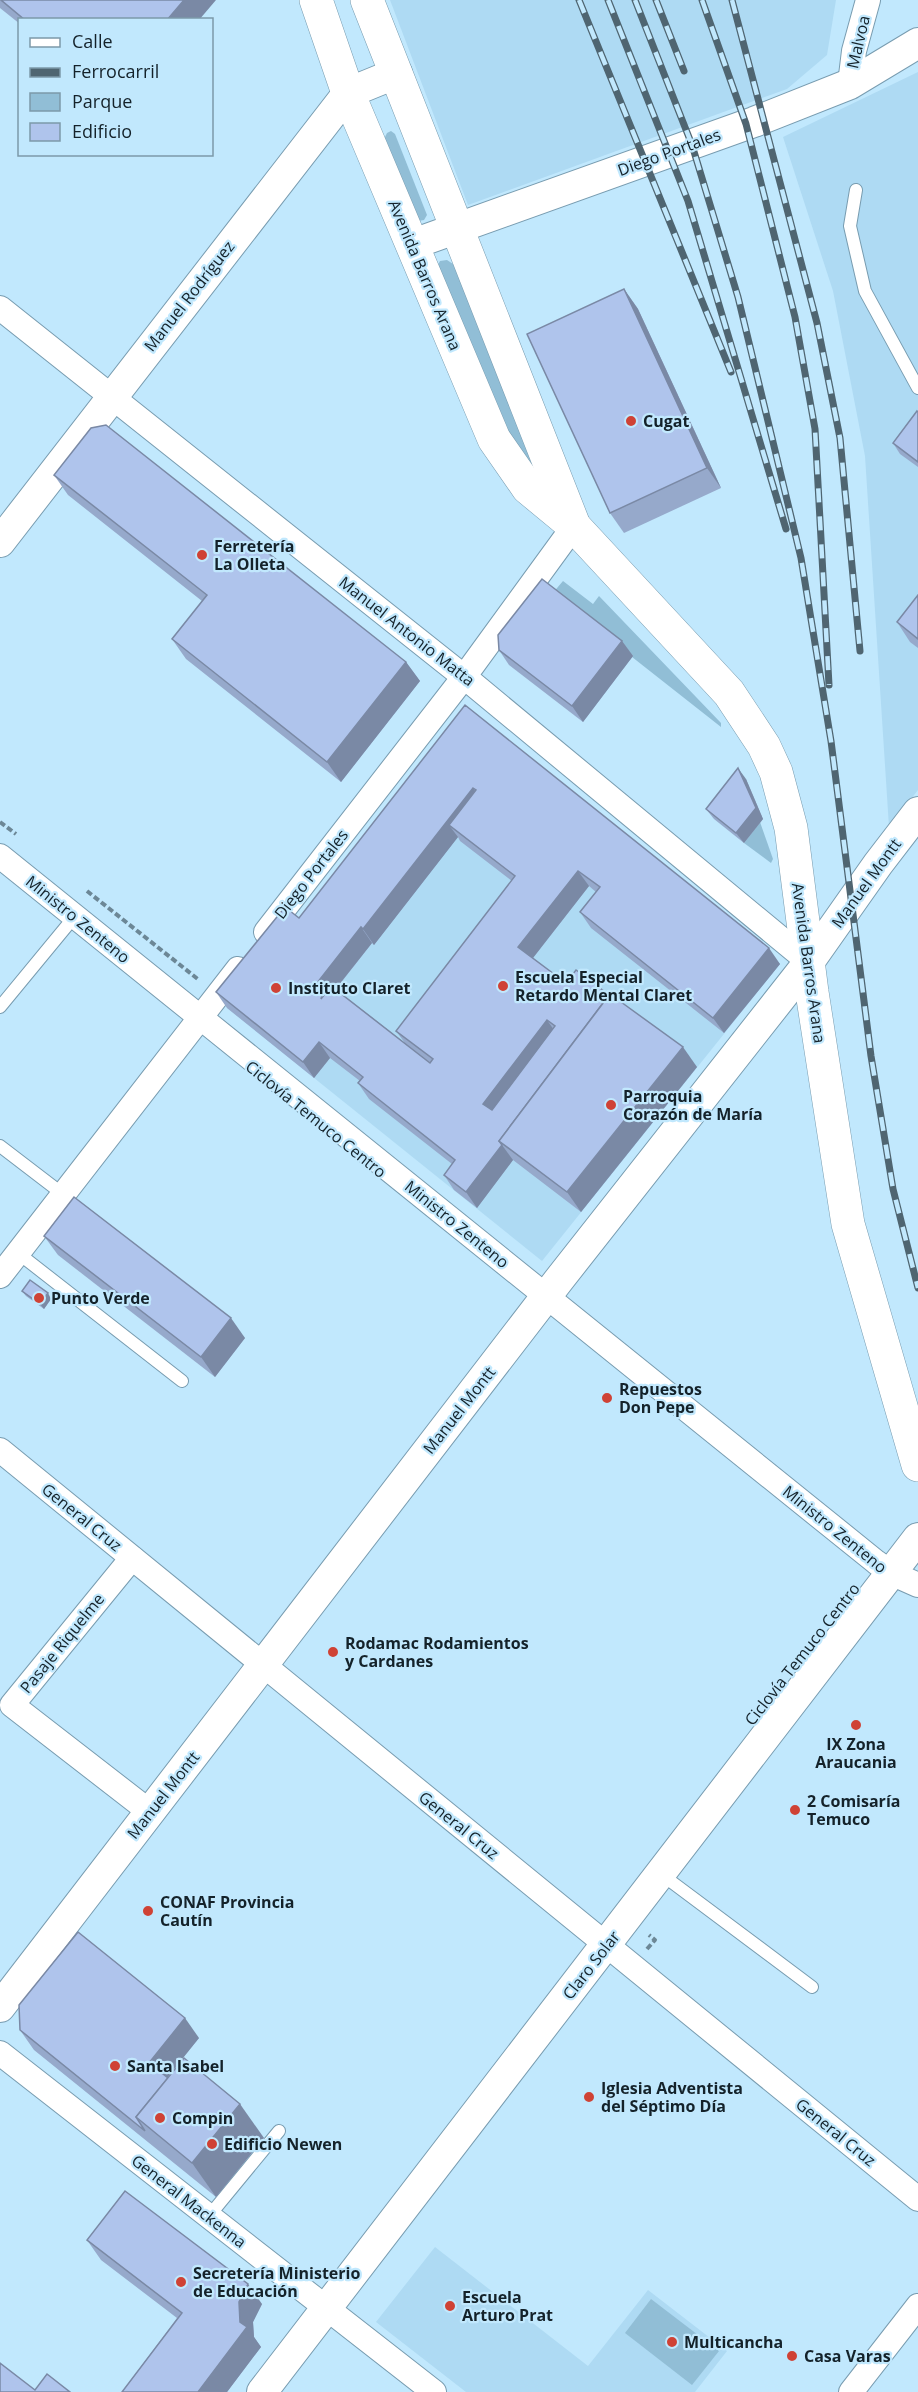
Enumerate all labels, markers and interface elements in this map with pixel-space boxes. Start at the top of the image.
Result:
street label: Malvoa [841,13,875,71]
legend [18,18,213,156]
text: Calle [72,29,113,53]
text: Ferrocarril [72,59,159,83]
text: Parque [72,89,132,113]
text: Edificio [72,119,132,143]
street label: Diego Portales [614,123,724,181]
street label: Avenida Barros Arana [383,196,467,354]
street label: Manuel Rodríguez [139,236,239,356]
place label: Cugat [643,410,689,432]
marker: Cugat [624,414,638,428]
place label: Ferretería La Olleta [214,535,294,575]
marker: Ferretería La Olleta [195,548,209,562]
street label: Manuel Antonio Matta [335,571,479,691]
street label: Diego Portales [269,825,353,923]
street label: Manuel Montt [826,834,906,932]
street label: Ministro Zenteno [21,870,135,968]
street label: Avenida Barros Arana [787,881,831,1045]
place label: Escuela Especial Retardo Mental Claret [515,966,692,1006]
place label: Instituto Claret [288,977,411,999]
marker: Escuela Especial Retardo Mental Claret [496,979,510,993]
marker: Instituto Claret [269,981,283,995]
street label: Ciclovía Temuco Centro [241,1055,391,1183]
place label: Parroquia Corazón de María [623,1085,763,1125]
marker: Parroquia Corazón de María [604,1098,618,1112]
street label: Ministro Zenteno [400,1175,514,1273]
place label: Punto Verde [51,1287,150,1309]
marker: Punto Verde [32,1291,46,1305]
street label: Manuel Montt [418,1362,500,1458]
place label: Repuestos Don Pepe [619,1378,702,1418]
marker: Repuestos Don Pepe [600,1391,614,1405]
street label: General Cruz [37,1478,127,1556]
street label: Ministro Zenteno [778,1480,892,1578]
street label: Ciclovía Temuco Centro [739,1578,865,1730]
street label: Pasaje Riquelme [15,1588,109,1698]
place label: Rodamac Rodamientos y Cardanes [345,1632,529,1672]
marker: Rodamac Rodamientos y Cardanes [326,1645,340,1659]
marker: IX Zona Araucania [849,1718,863,1732]
place label: IX Zona Araucania [815,1733,897,1773]
street label: Manuel Montt [122,1747,204,1843]
street label: General Cruz [414,1786,504,1864]
place label: 2 Comisaría Temuco [807,1790,900,1830]
marker: 2 Comisaría Temuco [788,1803,802,1817]
place label: CONAF Provincia Cautín [160,1891,294,1931]
marker: CONAF Provincia Cautín [141,1904,155,1918]
street label: Claro Solar [557,1926,625,2004]
place label: Santa Isabel [127,2055,224,2077]
marker: Santa Isabel [108,2059,122,2073]
place label: Iglesia Adventista del Séptimo Día [601,2077,743,2117]
marker: Iglesia Adventista del Séptimo Día [582,2090,596,2104]
street label: General Cruz [791,2093,881,2171]
place label: Compin [172,2107,233,2129]
marker: Compin [153,2111,167,2125]
place label: Edificio Newen [224,2133,342,2155]
marker: Edificio Newen [205,2137,219,2151]
street label: General Mackenna [127,2149,251,2253]
place label: Secretería Ministerio de Educación [193,2262,360,2302]
marker: Secretería Ministerio de Educación [174,2275,188,2289]
place label: Escuela Arturo Prat [462,2286,553,2326]
marker: Escuela Arturo Prat [443,2299,457,2313]
place label: Multicancha [684,2331,783,2353]
marker: Multicancha [665,2335,679,2349]
place label: Casa Varas [804,2345,891,2367]
marker: Casa Varas [785,2349,799,2363]

